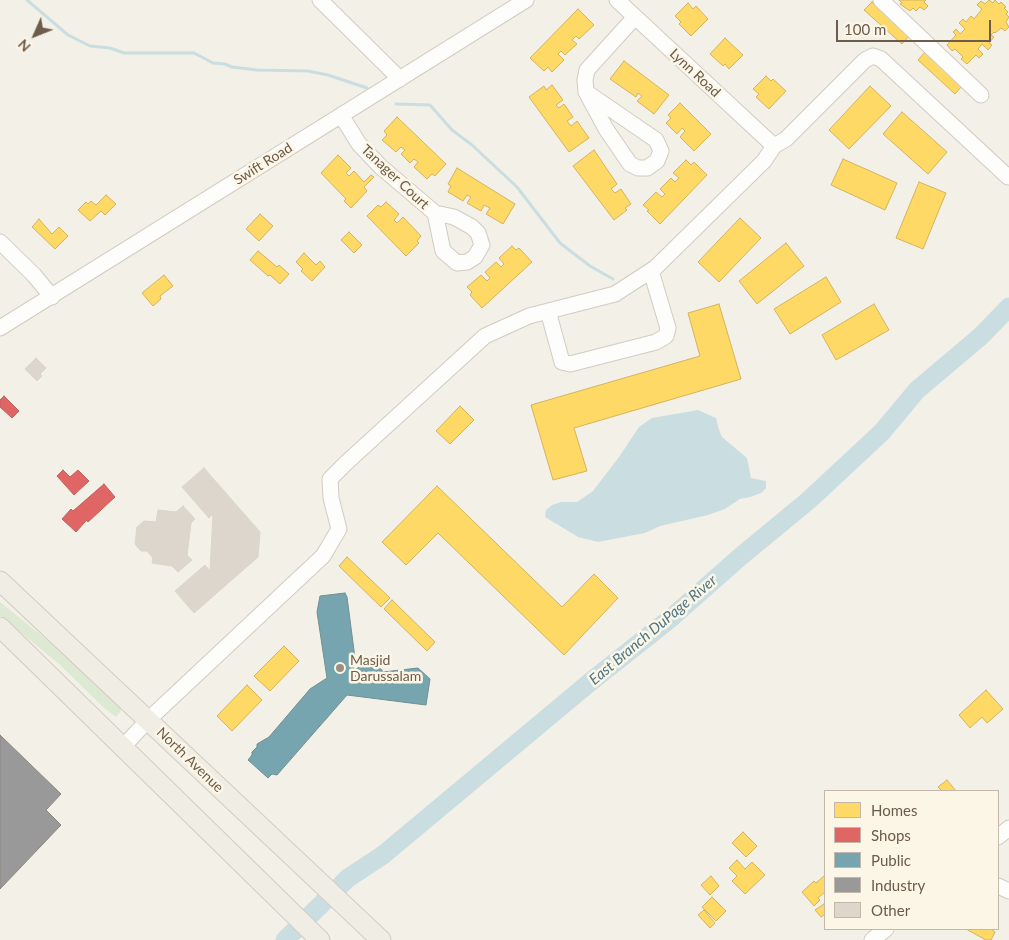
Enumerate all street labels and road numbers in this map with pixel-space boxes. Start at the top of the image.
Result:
street label: Lynn Road [666,45,724,101]
street label: Swift Road [231,139,295,189]
street label: Tanager Court [358,141,432,213]
street label: North Avenue [153,724,227,796]

